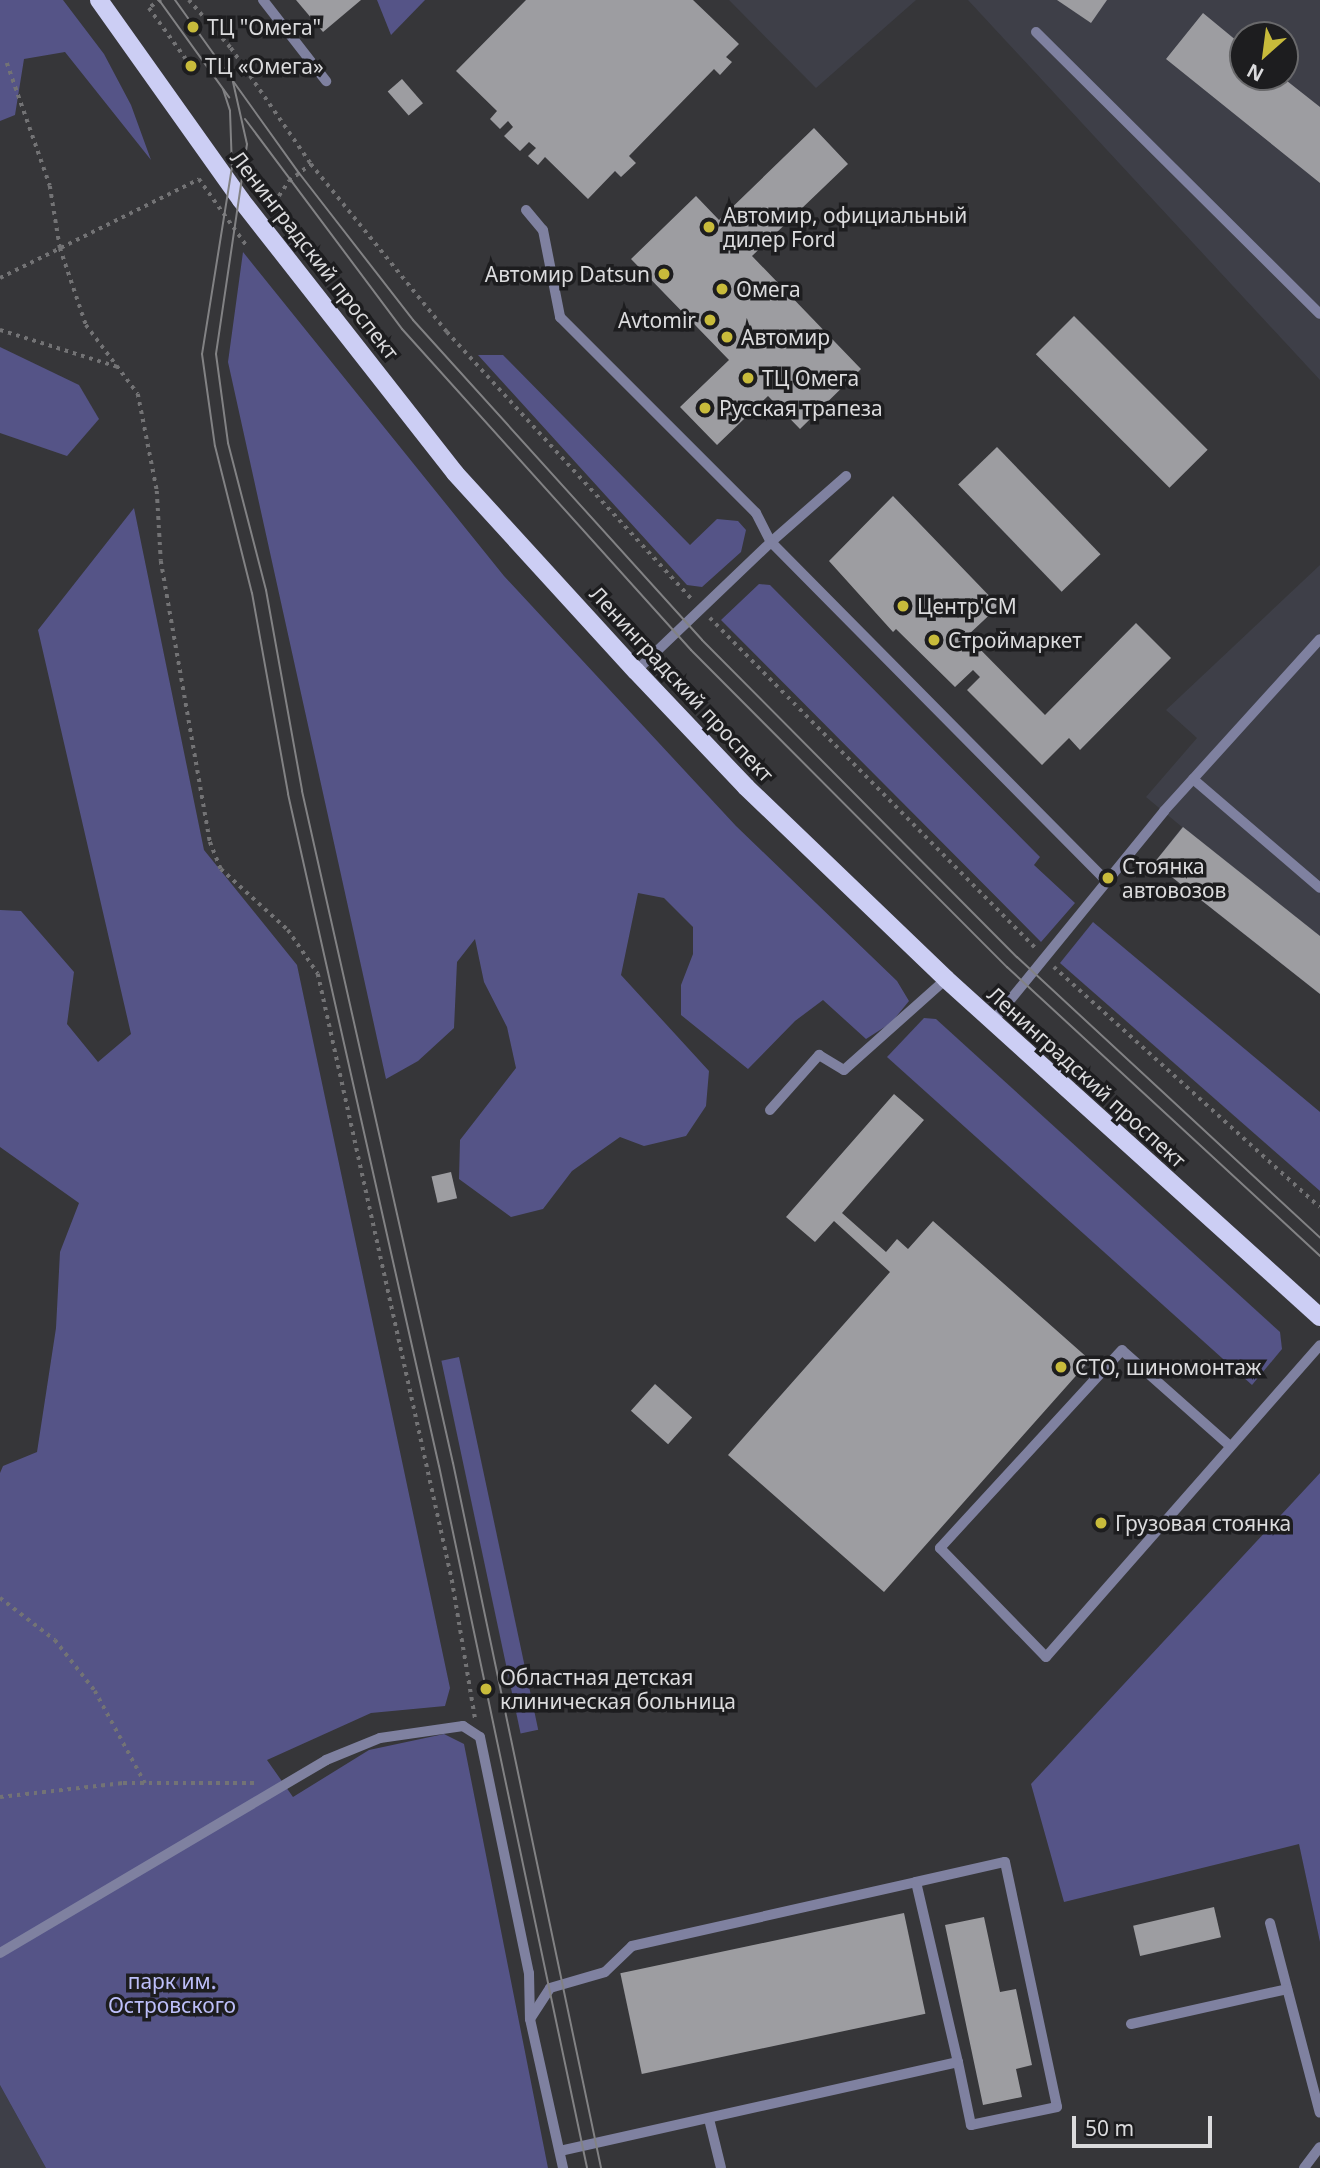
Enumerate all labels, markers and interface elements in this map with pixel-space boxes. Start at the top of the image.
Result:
place label: ТЦ "Омега" [207,14,321,40]
marker: ТЦ "Омега" [185,19,201,35]
north arrow [1229,21,1299,91]
place label: ТЦ «Омега» [205,53,324,79]
marker: ТЦ «Омега» [183,58,199,74]
text: N [1242,58,1268,88]
street label: Ленинградский проспект [226,146,404,364]
place label: Автомир, официальный дилер Ford [723,202,967,252]
marker: Автомир, официальный дилер Ford [701,219,717,235]
place label: Автомир Datsun [485,261,650,287]
marker: Автомир Datsun [656,266,672,282]
place label: Омега [736,276,801,302]
marker: Омега [714,281,730,297]
place label: Avtomir [618,307,696,333]
marker: Avtomir [702,312,718,328]
place label: Автомир [741,324,830,350]
marker: Автомир [719,329,735,345]
place label: ТЦ Омега [762,365,859,391]
marker: ТЦ Омега [740,370,756,386]
place label: Русская трапеза [719,395,883,421]
marker: Русская трапеза [697,400,713,416]
street label: Ленинградский проспект [585,581,779,787]
place label: Центр'СМ [917,593,1017,619]
marker: Центр'СМ [895,598,911,614]
place label: Строймаркет [948,627,1082,653]
marker: Строймаркет [926,632,942,648]
place label: Стоянка автовозов [1122,853,1226,903]
marker: Стоянка автовозов [1100,870,1116,886]
street label: Ленинградский проспект [983,981,1191,1173]
place label: СТО, шиномонтаж [1075,1354,1262,1380]
marker: СТО, шиномонтаж [1053,1359,1069,1375]
place label: Грузовая стоянка [1115,1510,1291,1536]
marker: Грузовая стоянка [1093,1515,1109,1531]
place label: Областная детская клиническая больница [500,1664,736,1714]
marker: Областная детская клиническая больница [478,1681,494,1697]
park label: парк им. Островского [108,1968,236,2018]
scale bar [1075,2102,1215,2146]
text: 50 m [1085,2114,1134,2142]

